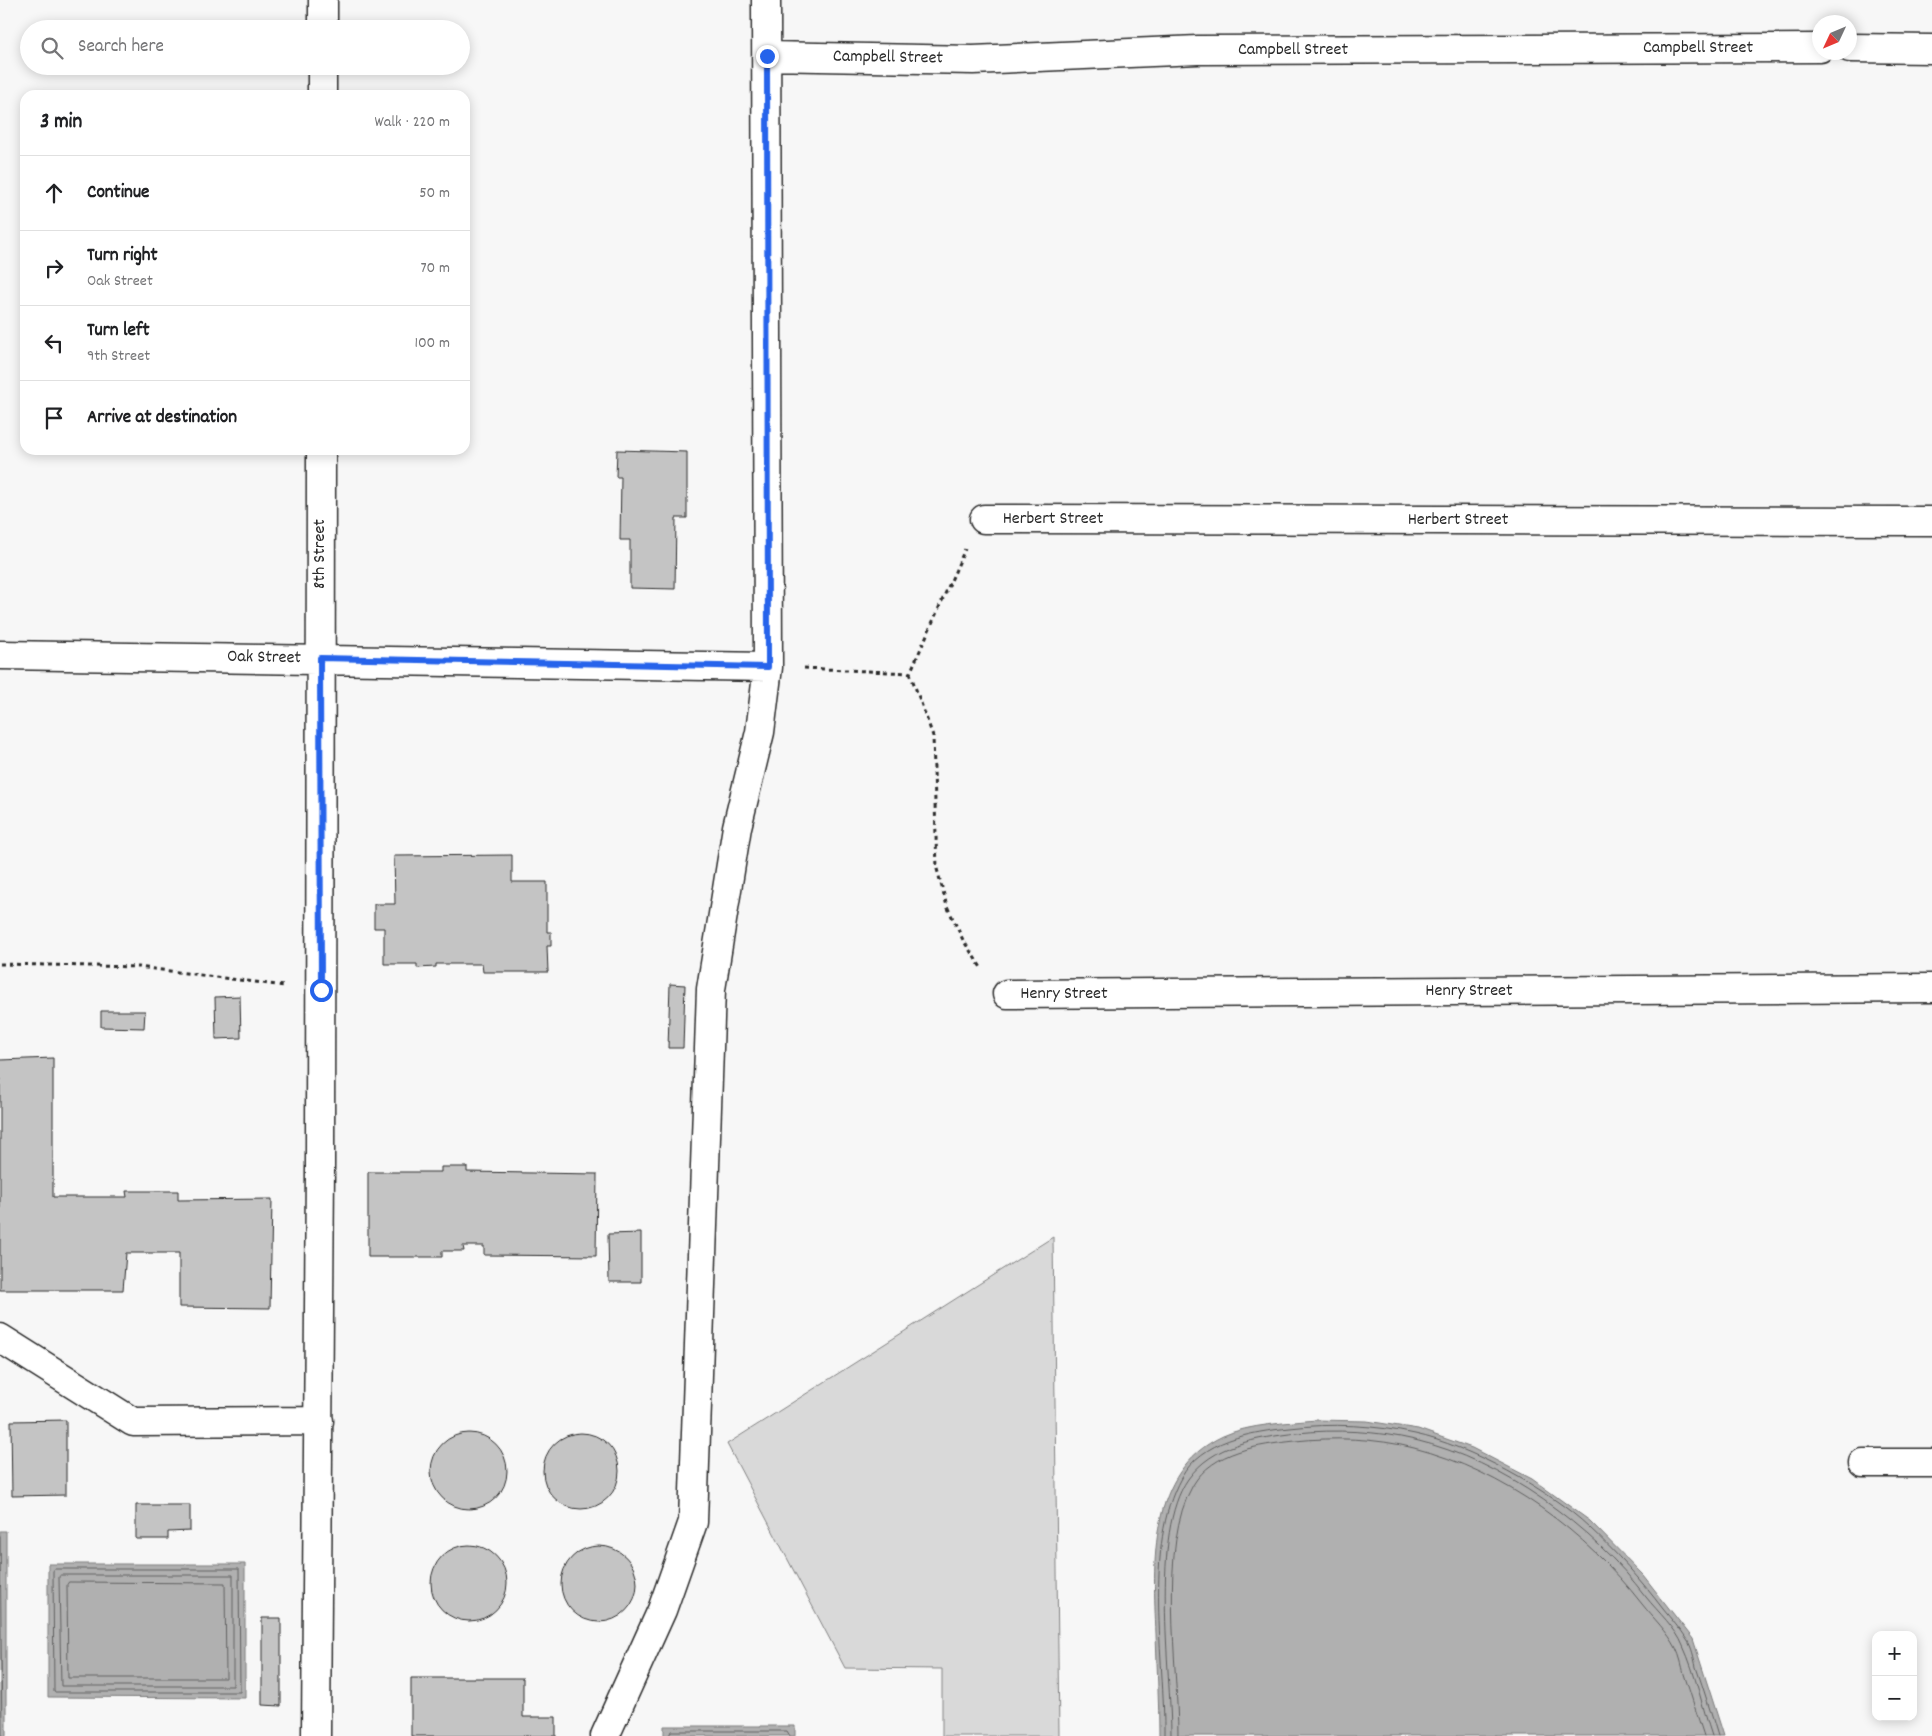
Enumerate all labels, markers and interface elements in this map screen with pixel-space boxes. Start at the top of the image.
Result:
north arrow [1812,15,1857,60]
search box [20,20,470,75]
icon: search [38,34,66,62]
text: Search here [78,34,164,61]
street label: Campbell Street [1643,36,1753,61]
street label: Campbell Street [1238,38,1348,63]
route end [756,45,779,68]
street label: Campbell Street [833,45,944,71]
text: 3 min [40,108,82,138]
text: Walk · 220 m [375,111,450,134]
icon: ahead [40,179,68,207]
text: Continue [87,180,149,207]
text: 50 m [419,182,450,205]
text: Turn right [87,243,158,270]
icon: right [40,254,68,282]
text: 70 m [420,257,450,280]
text: Oak Street [87,270,153,293]
text: Turn left [87,318,150,345]
icon: left [40,329,68,357]
text: 100 m [414,332,450,355]
text: 9th Street [87,345,150,368]
icon: arrive [40,404,68,432]
text: Arrive at destination [87,405,237,432]
street label: Herbert Street [1003,507,1104,532]
street label: Herbert Street [1408,508,1509,533]
street label: 8th Street [308,519,333,589]
street label: Oak Street [227,645,302,671]
route start [310,979,333,1002]
street label: Henry Street [1425,979,1513,1004]
street label: Henry Street [1020,982,1108,1007]
map controls [1872,1631,1917,1721]
button: + [1872,1631,1917,1676]
button: − [1872,1676,1917,1721]

